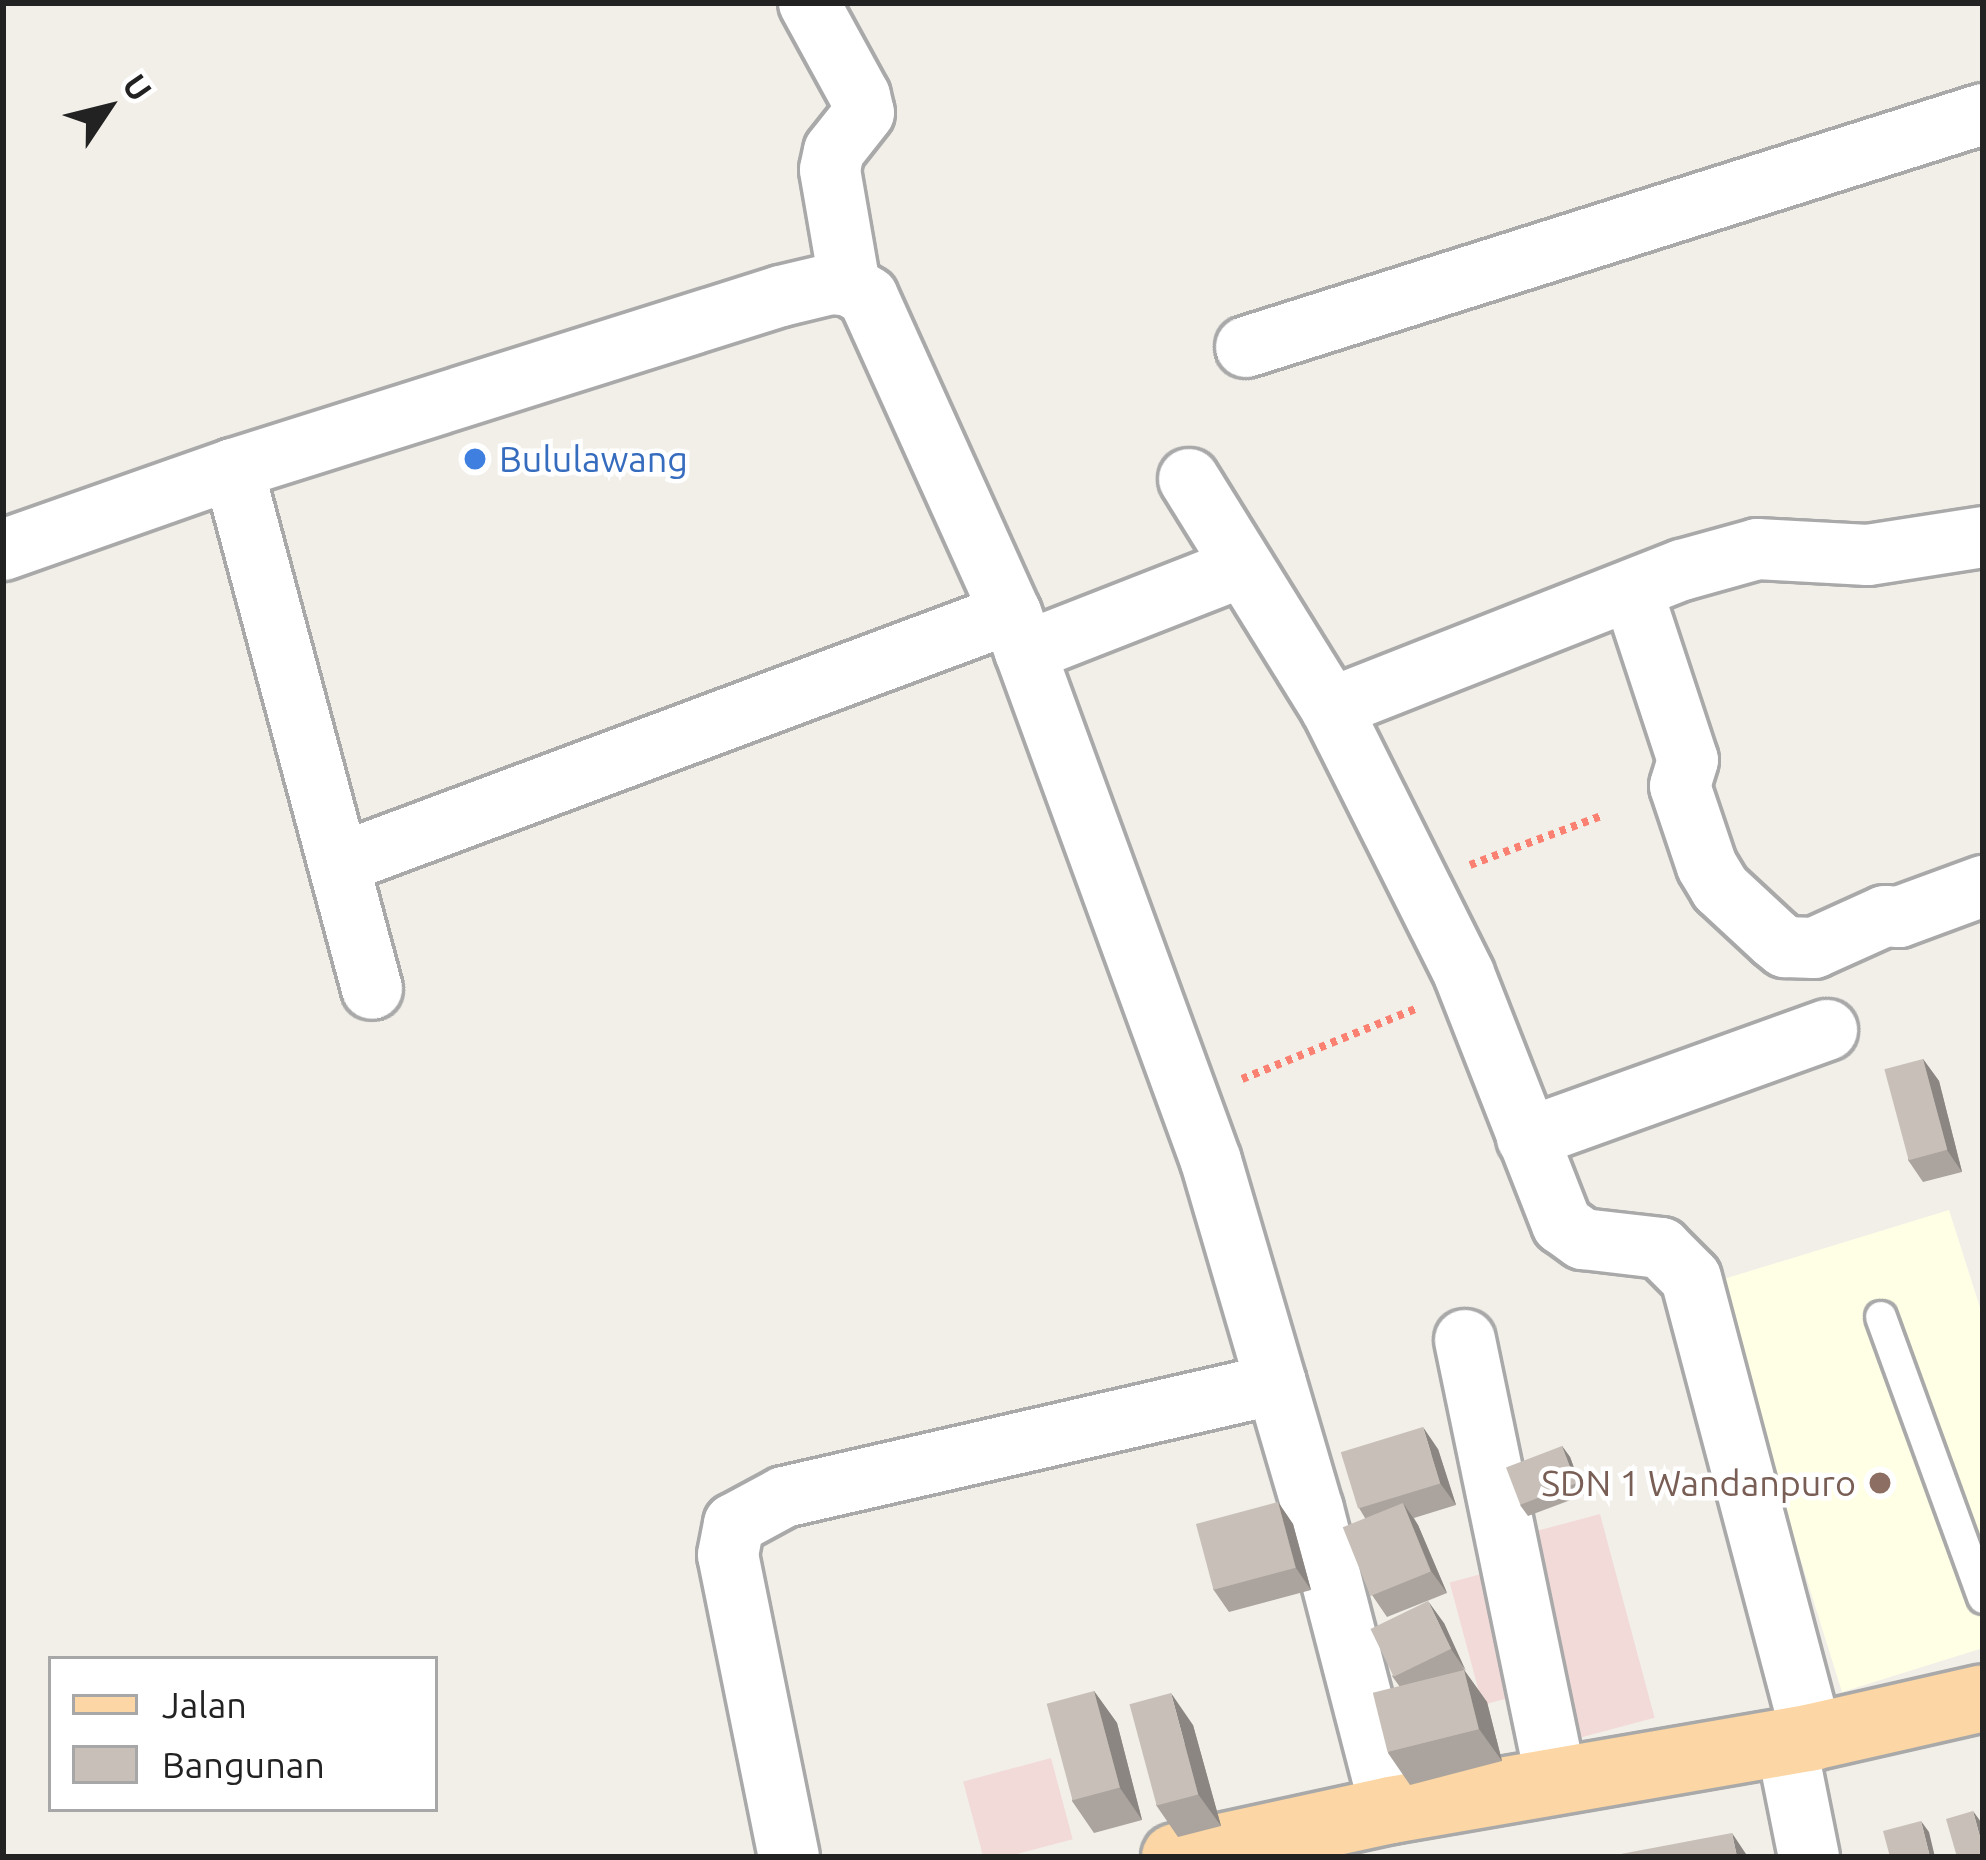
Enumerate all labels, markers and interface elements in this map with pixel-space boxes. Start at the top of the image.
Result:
north arrow [48,48,168,168]
text: U [116,67,160,107]
place label: Bululawang [499,437,688,481]
marker: Bululawang [462,446,488,472]
place label: SDN 1 Wandanpuro [1541,1461,1856,1505]
marker: SDN 1 Wandanpuro [1867,1470,1893,1496]
legend [48,1656,438,1812]
text: Jalan [162,1684,247,1725]
text: Bangunan [162,1744,325,1785]

